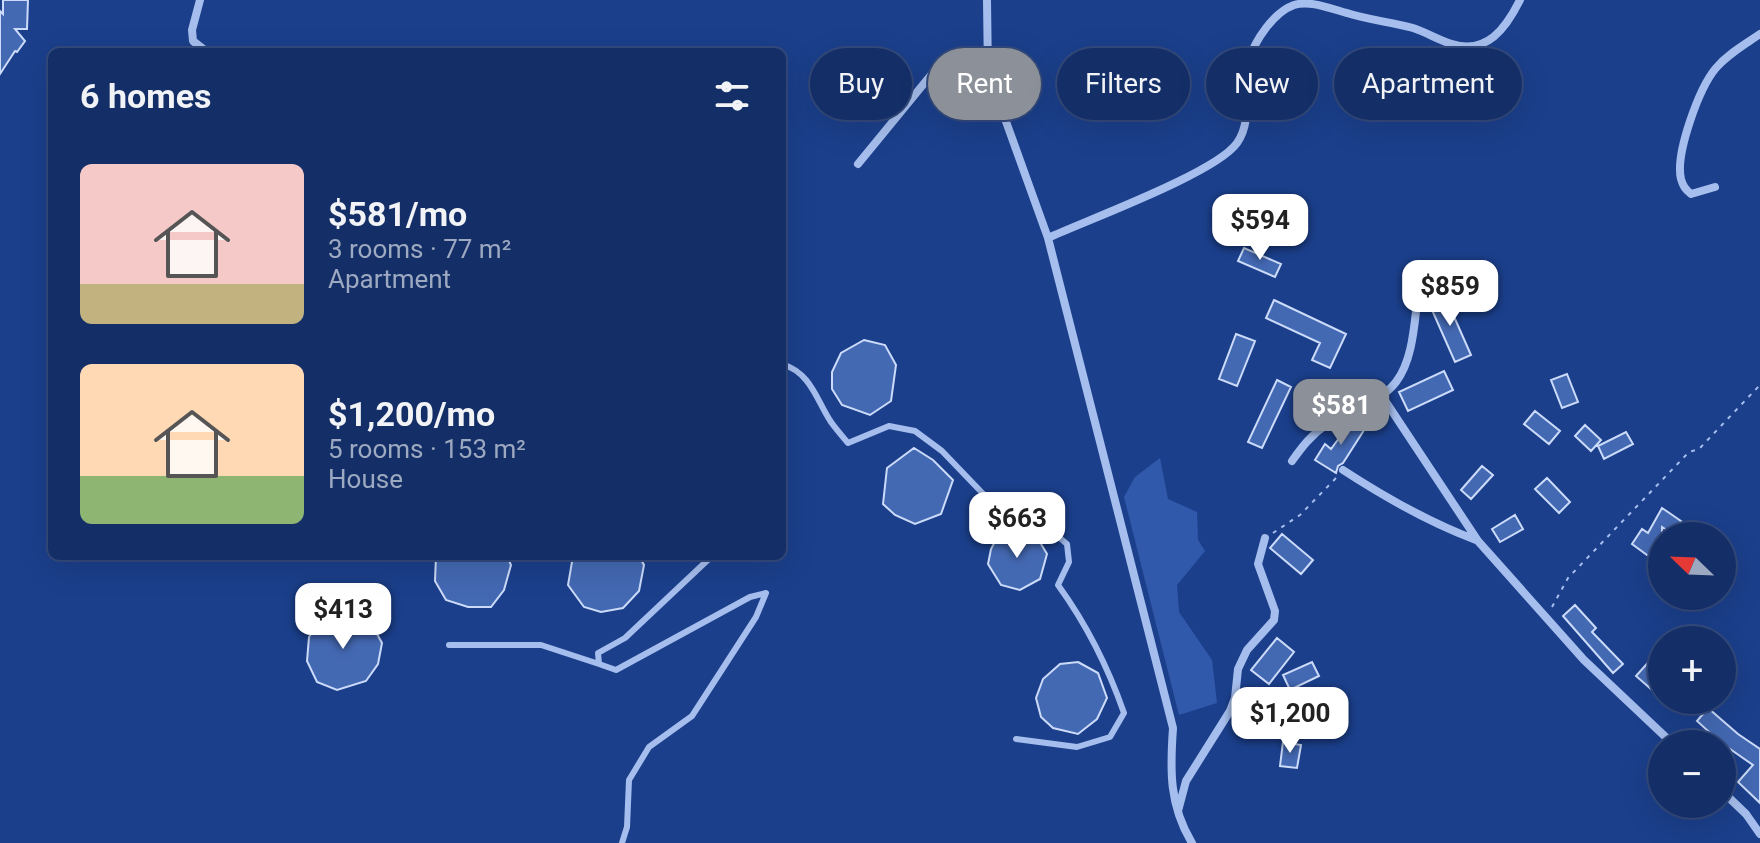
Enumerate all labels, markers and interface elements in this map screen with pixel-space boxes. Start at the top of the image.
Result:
chip: Buy [810,48,912,120]
chip: Rent [928,48,1041,120]
chip: Filters [1057,48,1190,120]
chip: New [1206,48,1318,120]
chip: Apartment [1334,48,1522,120]
icon: filters [710,74,754,118]
text: 6 homes [80,76,211,116]
text: $581/mo [328,194,467,234]
pin: $594 [1213,194,1307,262]
icon: home [144,196,240,292]
text: $594 [1230,205,1290,235]
text: 3 rooms · 77 m² [328,234,511,264]
pin: $859 [1403,260,1497,328]
text: Apartment [328,264,451,294]
text: $859 [1420,271,1480,301]
pin: $581 [1294,379,1388,447]
text: $581 [1311,390,1371,420]
text: $1,200/mo [328,394,495,434]
icon: home [144,396,240,492]
text: 5 rooms · 153 m² [328,434,526,464]
text: House [328,464,403,494]
pin: $663 [970,492,1064,560]
text: $663 [987,503,1047,533]
north arrow [1648,522,1736,610]
map controls [1648,522,1736,818]
pin: $413 [296,583,390,651]
text: $413 [313,594,373,624]
button: + [1648,626,1736,714]
pin: $1,200 [1225,687,1355,755]
text: $1,200 [1250,698,1330,728]
button: − [1648,730,1736,818]

